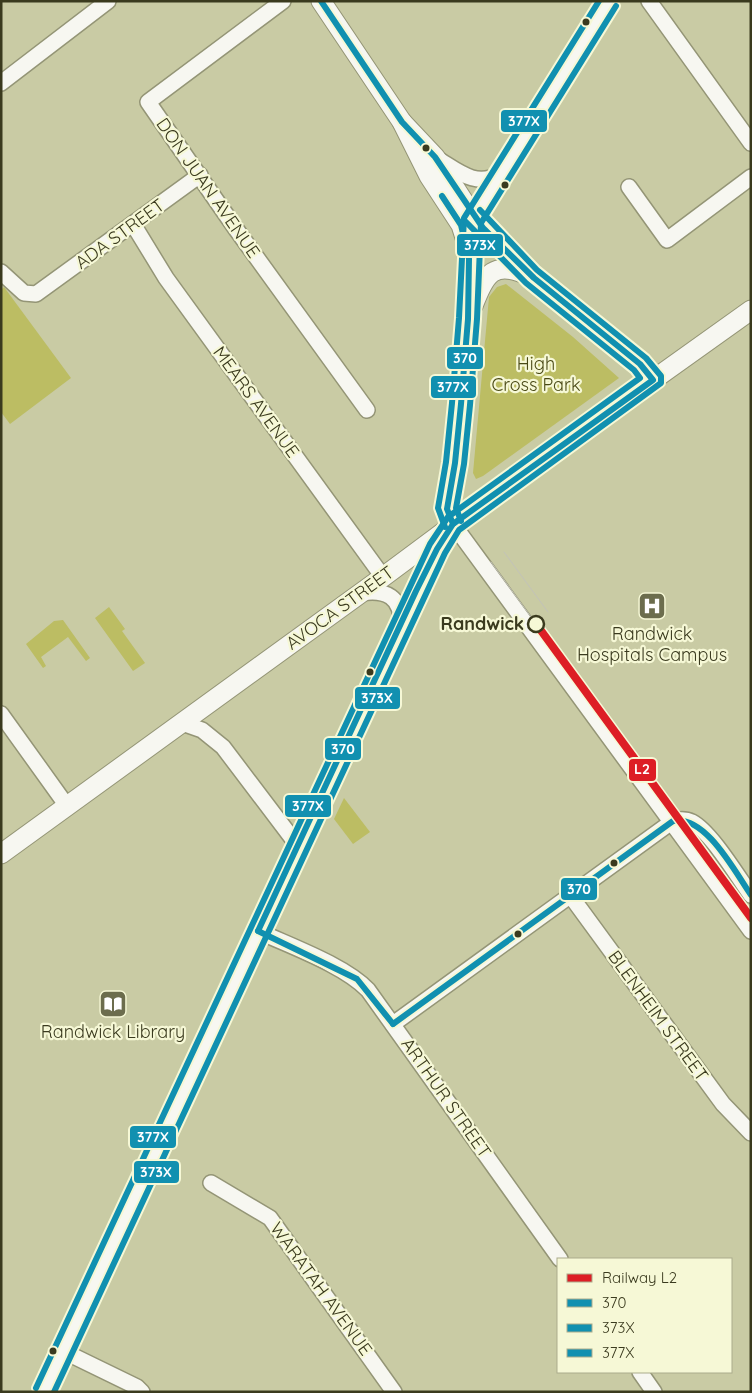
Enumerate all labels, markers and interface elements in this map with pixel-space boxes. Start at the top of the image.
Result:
unlabelled marker [581,17,591,27]
line badge: 377X [500,109,548,133]
text: 377X [508,112,540,130]
street label: DON JUAN AVENUE [151,113,265,262]
unlabelled marker [421,143,431,153]
unlabelled marker [500,180,510,190]
street label: ADA STREET [70,193,169,274]
line badge: 373X [456,233,504,257]
text: 373X [464,236,496,254]
street label: MEARS AVENUE [208,341,305,462]
line badge: 370 [446,346,484,370]
text: 370 [453,349,477,367]
park label: High Cross Park [491,352,581,396]
line badge: 377X [430,375,477,399]
text: 377X [437,378,469,396]
street label: AVOCA STREET [281,561,398,655]
hospital icon: Randwick Hospitals Campus [637,591,667,621]
place label: Randwick [441,612,524,635]
marker: Randwick [527,615,545,633]
place label: Randwick Hospitals Campus [577,622,727,666]
unlabelled marker [365,667,375,677]
line badge: 373X [354,686,401,710]
text: 373X [361,689,393,707]
line badge: 370 [324,737,362,761]
text: 370 [331,740,355,758]
line badge: L2 [628,758,657,782]
text: L2 [634,760,650,778]
line badge: 377X [284,794,332,818]
text: 377X [292,797,324,815]
unlabelled marker [609,858,619,868]
line badge: 370 [560,877,598,901]
text: 370 [567,880,591,898]
unlabelled marker [513,929,523,939]
street label: BLENHEIM STREET [603,946,714,1086]
library icon: Randwick Library [98,989,128,1019]
place label: Randwick Library [41,1020,185,1043]
street label: ARTHUR STREET [396,1033,496,1162]
line badge: 377X [129,1125,177,1149]
text: 377X [137,1128,169,1146]
line badge: 373X [133,1160,180,1184]
text: 373X [140,1163,172,1181]
street label: WARATAH AVENUE [265,1218,378,1360]
legend [557,1258,732,1373]
text: Railway L2 [602,1268,677,1287]
text: 370 [602,1293,627,1312]
text: 373X [602,1318,635,1337]
text: 377X [602,1343,634,1362]
unlabelled marker [48,1346,58,1356]

